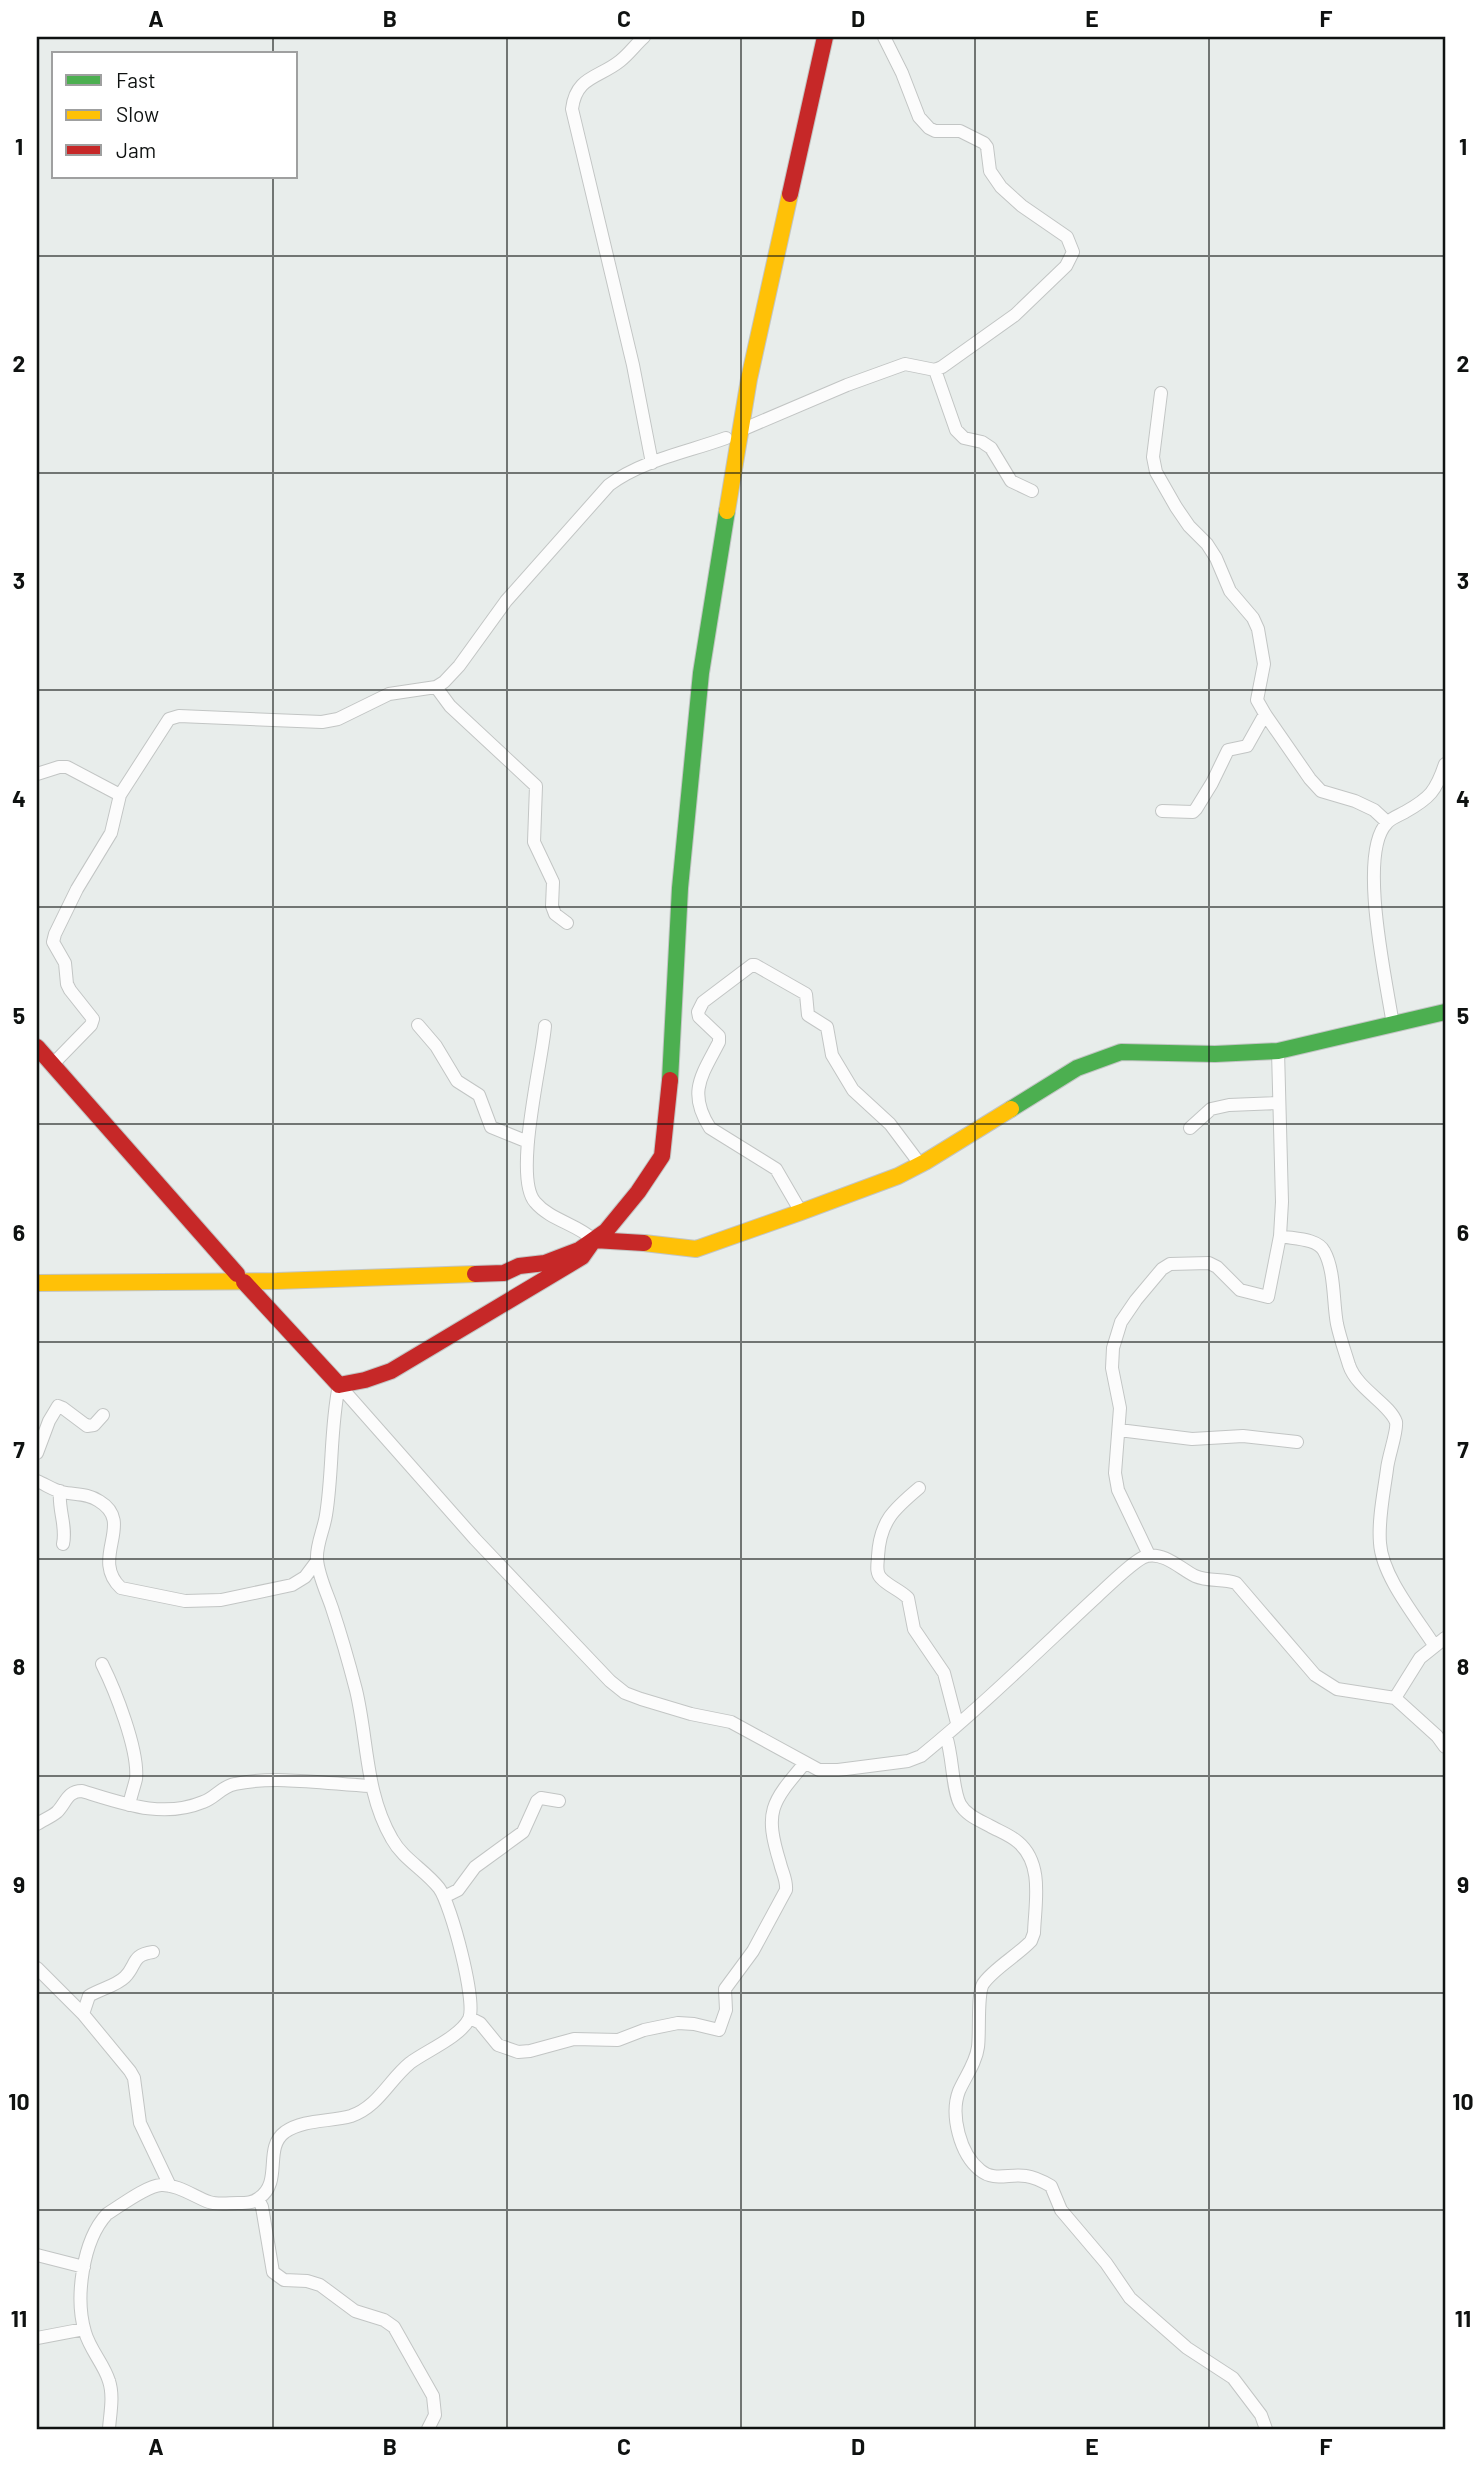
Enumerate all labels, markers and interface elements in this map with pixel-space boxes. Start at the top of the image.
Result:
text: A [148,4,164,32]
text: B [383,4,397,32]
text: C [617,4,631,32]
text: D [851,4,865,32]
text: E [1085,4,1099,32]
text: F [1320,4,1333,32]
legend [52,52,298,178]
text: Fast [116,67,156,92]
text: Slow [116,101,159,126]
text: 1 [15,132,23,160]
text: 1 [1459,132,1467,160]
text: Jam [116,137,156,162]
text: 2 [13,349,25,377]
text: 2 [1457,349,1469,377]
text: 3 [13,566,25,594]
text: 3 [1457,566,1469,594]
text: 4 [12,784,26,812]
text: 4 [1456,784,1470,812]
text: 5 [13,1001,25,1029]
text: 5 [1457,1001,1469,1029]
text: 6 [13,1218,25,1246]
text: 6 [1457,1218,1469,1246]
text: 7 [13,1435,25,1463]
text: 7 [1457,1435,1469,1463]
text: 8 [13,1652,25,1680]
text: 8 [1457,1652,1469,1680]
text: 9 [13,1870,25,1898]
text: 9 [1457,1870,1469,1898]
text: 10 [8,2087,30,2115]
text: 10 [1452,2087,1474,2115]
text: 11 [11,2304,27,2332]
text: 11 [1455,2304,1471,2332]
text: A [148,2432,164,2460]
text: B [383,2432,397,2460]
text: C [617,2432,631,2460]
text: D [851,2432,865,2460]
text: E [1085,2432,1099,2460]
text: F [1320,2432,1333,2460]

